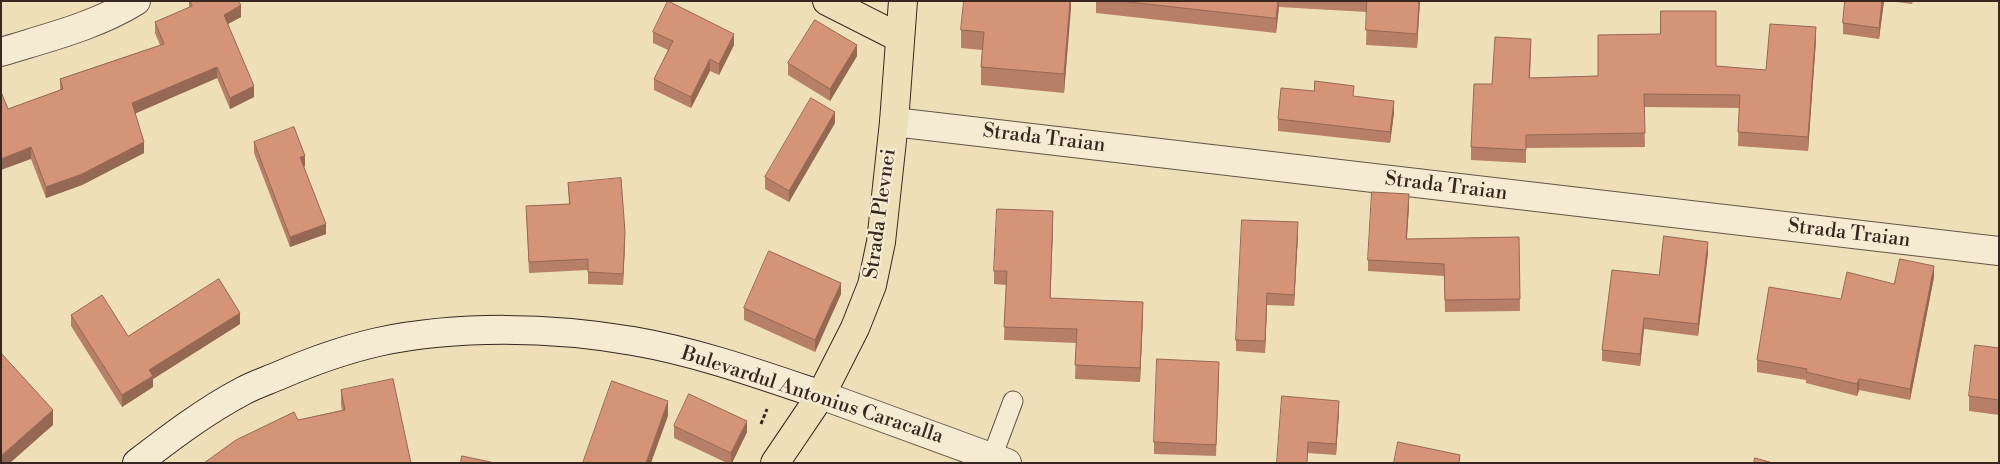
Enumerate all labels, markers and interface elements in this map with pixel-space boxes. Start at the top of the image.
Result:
street label: Strada Traian [981,120,1107,158]
street label: Strada Plevnei [860,147,902,281]
street label: Strada Traian [1383,168,1509,206]
street label: Strada Traian [1786,215,1912,253]
street label: Bulevardul Antonius Caracalla [678,342,946,450]

